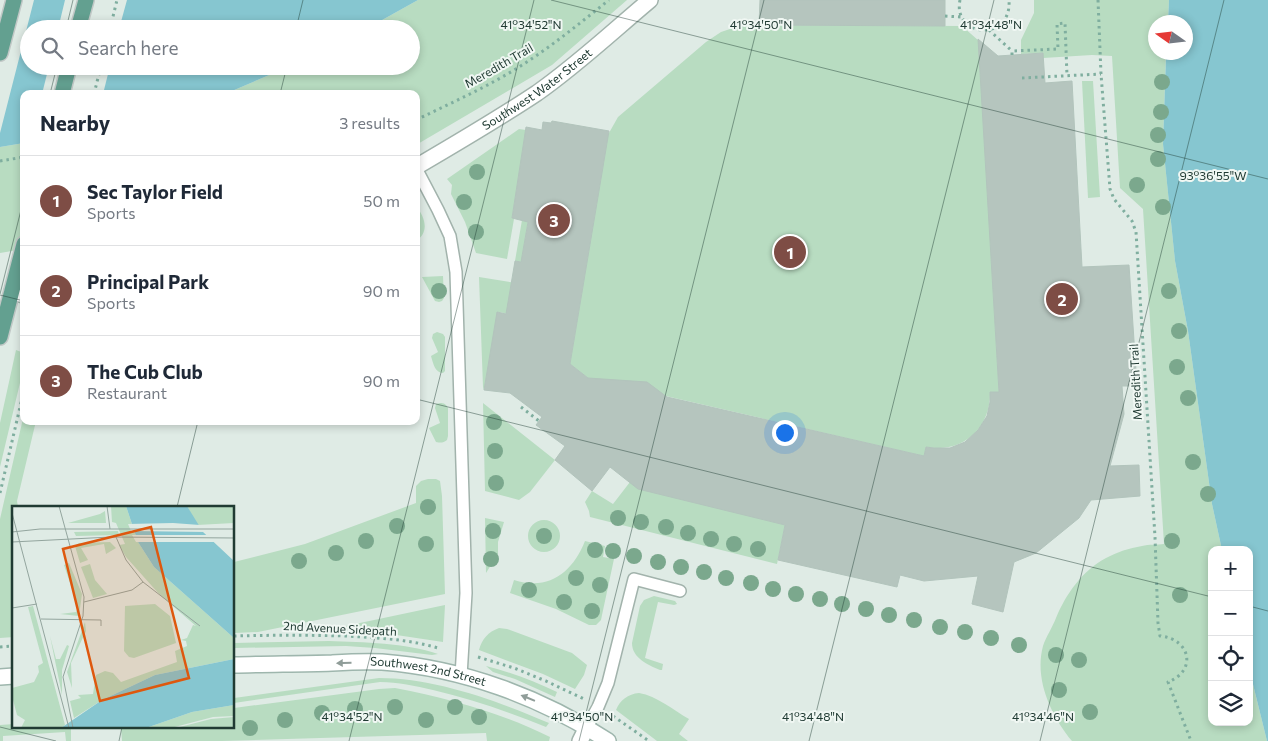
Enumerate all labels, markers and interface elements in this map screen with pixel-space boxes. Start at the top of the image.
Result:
north arrow [1148,15,1193,60]
text: 41°34'52"N [500,17,562,31]
text: 41°34'50"N [730,17,792,31]
text: 41°34'48"N [960,17,1022,31]
search box [20,20,420,75]
icon: search [38,34,66,62]
text: Search here [78,36,178,59]
street label: Meredith Trail [462,40,535,90]
street label: Southwest Water Street [479,45,594,132]
text: Nearby [40,110,110,135]
text: 3 results [339,113,400,132]
text: 93°36'55"W [1180,168,1246,182]
text: Sec Taylor Field [87,180,223,203]
text: 1 [52,191,60,210]
text: 50 m [363,191,400,210]
pin: 3 [538,201,570,239]
text: Sports [87,203,136,222]
pin: 1 [774,233,806,271]
text: Principal Park [87,270,209,293]
pin: 2 [1046,280,1078,318]
text: 2 [51,281,61,300]
text: 90 m [363,281,400,300]
text: Sports [87,293,136,312]
street label: Meredith Trail [1126,343,1144,421]
text: The Cub Club [87,360,203,383]
text: 3 [51,371,61,390]
text: 90 m [363,371,400,390]
text: Restaurant [87,383,167,402]
your location [772,420,798,446]
inset map [12,506,235,728]
map controls [1208,546,1253,726]
button: + [1208,546,1253,591]
button: − [1208,591,1253,636]
street label: 2nd Avenue Sidepath [283,618,397,638]
button: locate [1208,636,1253,681]
street label: Southwest 2nd Street [370,654,488,688]
one-way arrow [335,659,351,667]
button: layers [1208,681,1253,726]
one-way arrow [520,694,535,702]
text: 41°34'52"N [321,709,383,723]
text: 41°34'50"N [551,709,613,723]
text: 41°34'48"N [782,709,844,723]
text: 41°34'46"N [1012,709,1074,723]

